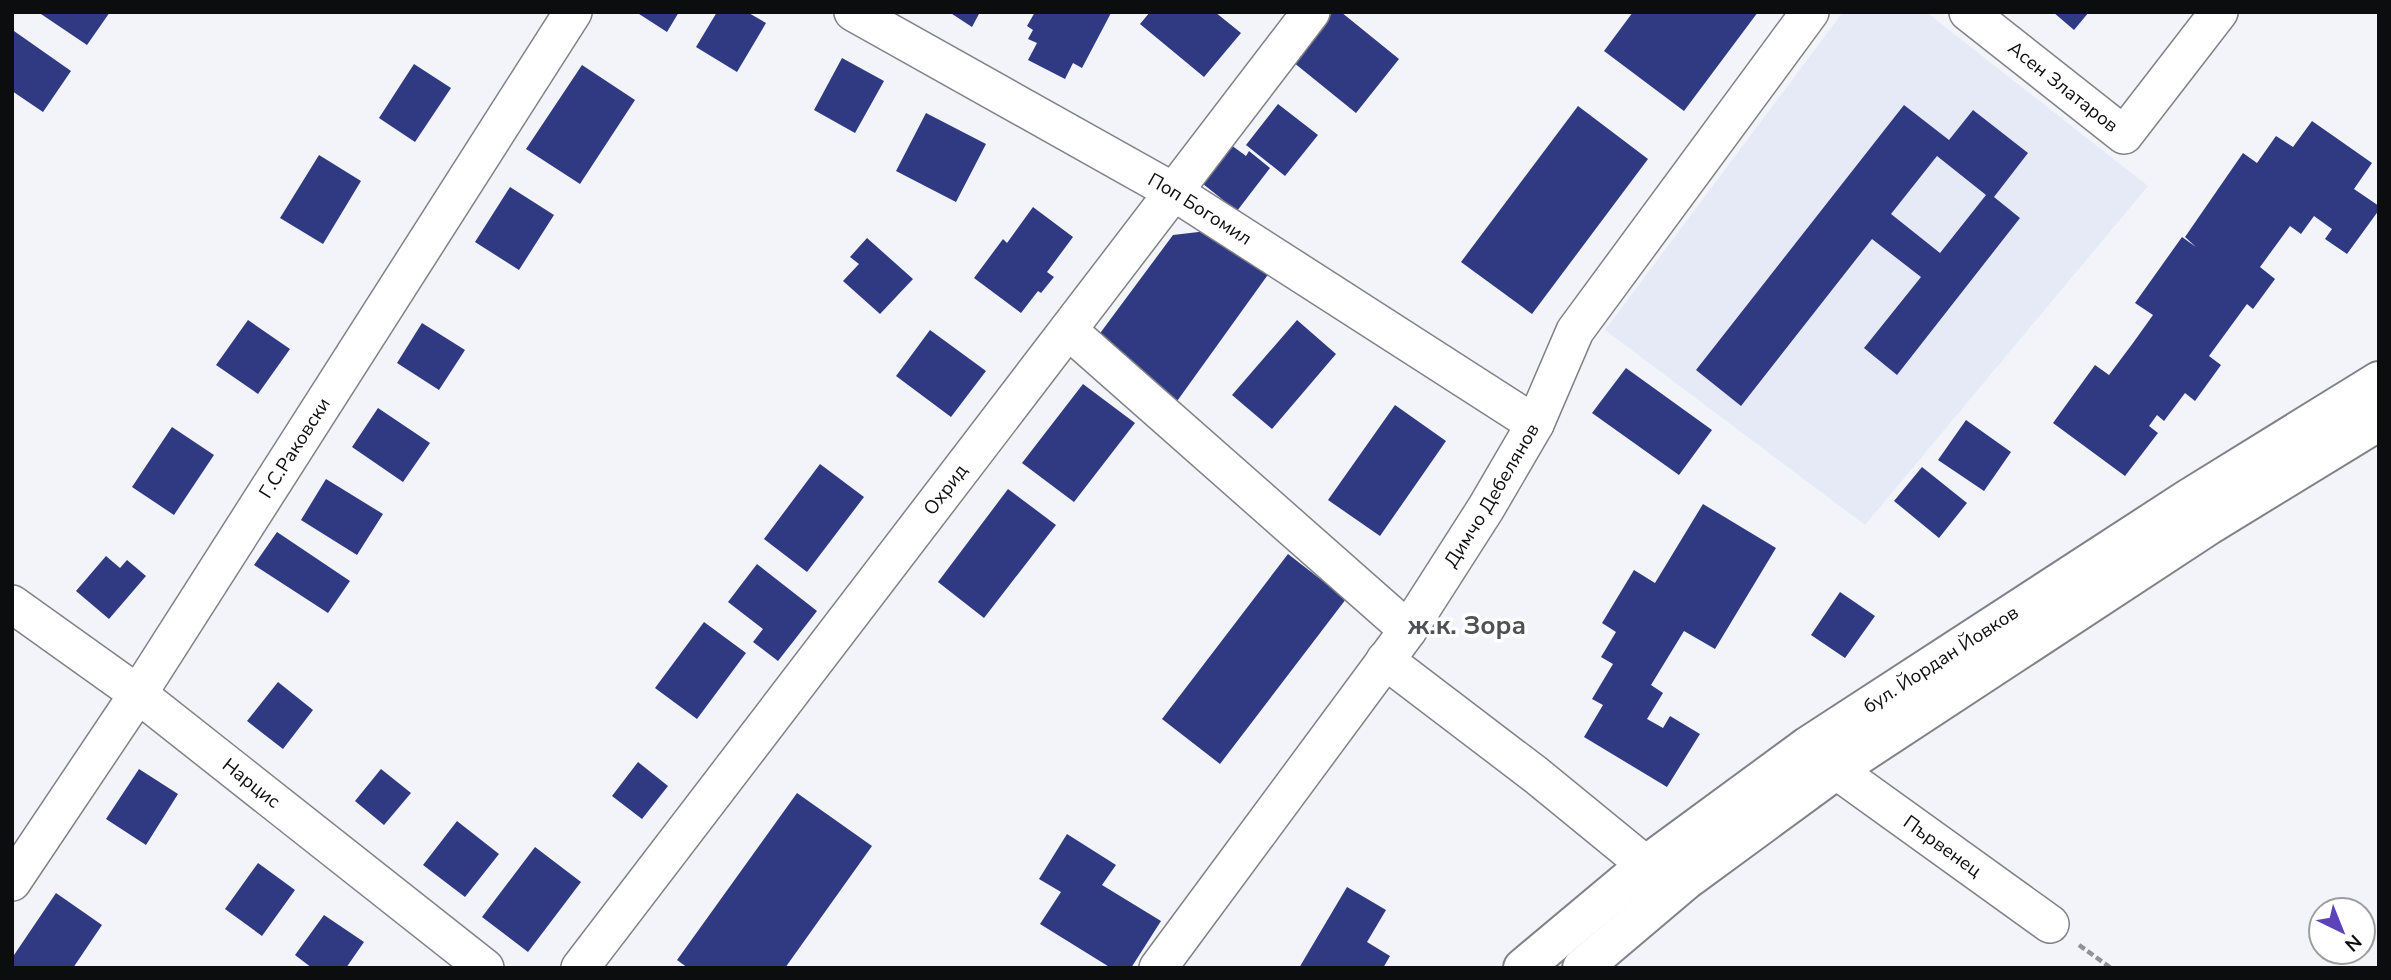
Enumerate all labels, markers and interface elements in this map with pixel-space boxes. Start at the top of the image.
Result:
street label: Асен Златаров [2002,35,2124,139]
street label: Поп Богомил [1143,167,1257,252]
street label: Г.С.Раковски [253,393,337,503]
street label: Димчо Дебелянов [1438,419,1546,573]
street label: Охрид [918,459,974,521]
street label: бул. Йордан Йовков [1858,600,2024,720]
district label: ж.к. Зора [1407,608,1526,643]
street label: Нарцис [217,752,286,814]
street label: Първенец [1898,809,1987,884]
north arrow [2307,896,2377,966]
text: N [2339,928,2367,957]

